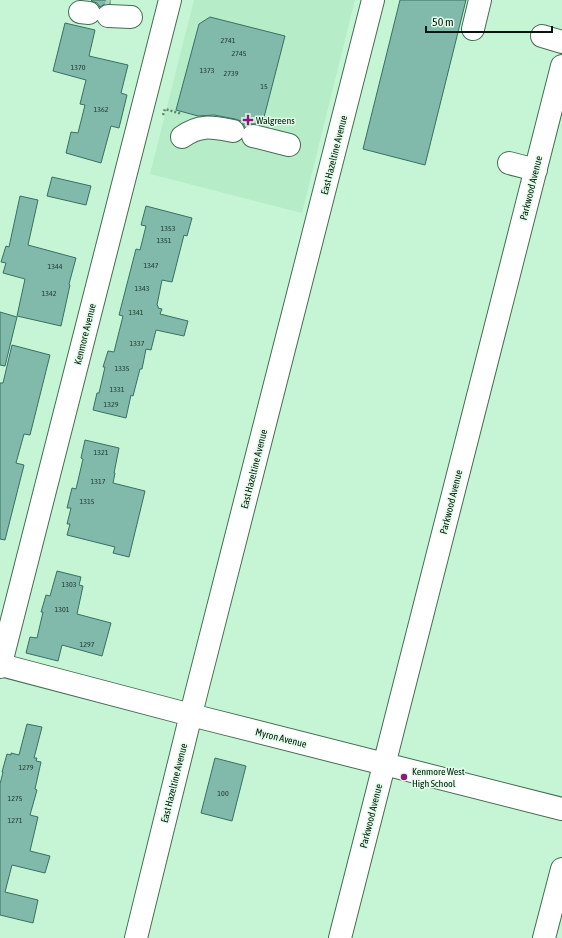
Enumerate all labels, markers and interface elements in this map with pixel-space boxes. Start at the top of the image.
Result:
scale bar [426,8,552,34]
text: 50 m [432,15,454,29]
house number: 2741 [220,36,236,45]
house number: 2745 [231,49,247,58]
house number: 1370 [70,63,86,72]
house number: 1373 [199,66,215,75]
house number: 2739 [223,69,239,78]
house number: 15 [260,82,268,91]
house number: 1362 [93,105,109,114]
street label: East Hazeltine Avenue [319,114,349,196]
marker: Walgreens [243,115,253,125]
place label: Walgreens [256,115,295,126]
street label: Parkwood Avenue [518,154,544,221]
house number: 1353 [160,224,176,233]
house number: 1351 [156,236,172,245]
house number: 1347 [143,261,159,270]
house number: 1344 [47,262,63,271]
house number: 1343 [134,284,150,293]
house number: 1342 [41,289,57,298]
street label: Kenmore Avenue [72,302,98,366]
house number: 1341 [128,308,144,317]
house number: 1337 [129,339,145,348]
house number: 1335 [114,364,130,373]
house number: 1331 [109,385,125,394]
house number: 1329 [103,400,119,409]
street label: East Hazeltine Avenue [239,428,269,510]
house number: 1321 [93,448,109,457]
street label: Parkwood Avenue [438,468,464,535]
house number: 1317 [90,477,106,486]
house number: 1315 [79,497,95,506]
house number: 1303 [61,580,77,589]
house number: 1301 [54,605,70,614]
house number: 1297 [79,640,95,649]
street label: Myron Avenue [254,726,308,750]
street label: East Hazeltine Avenue [159,742,189,824]
house number: 1279 [18,763,34,772]
place label: Kenmore West High School [412,766,465,789]
marker: Kenmore West High School [399,772,409,782]
street label: Parkwood Avenue [358,782,384,849]
house number: 100 [217,789,229,798]
house number: 1275 [7,794,23,803]
house number: 1271 [7,816,23,825]

